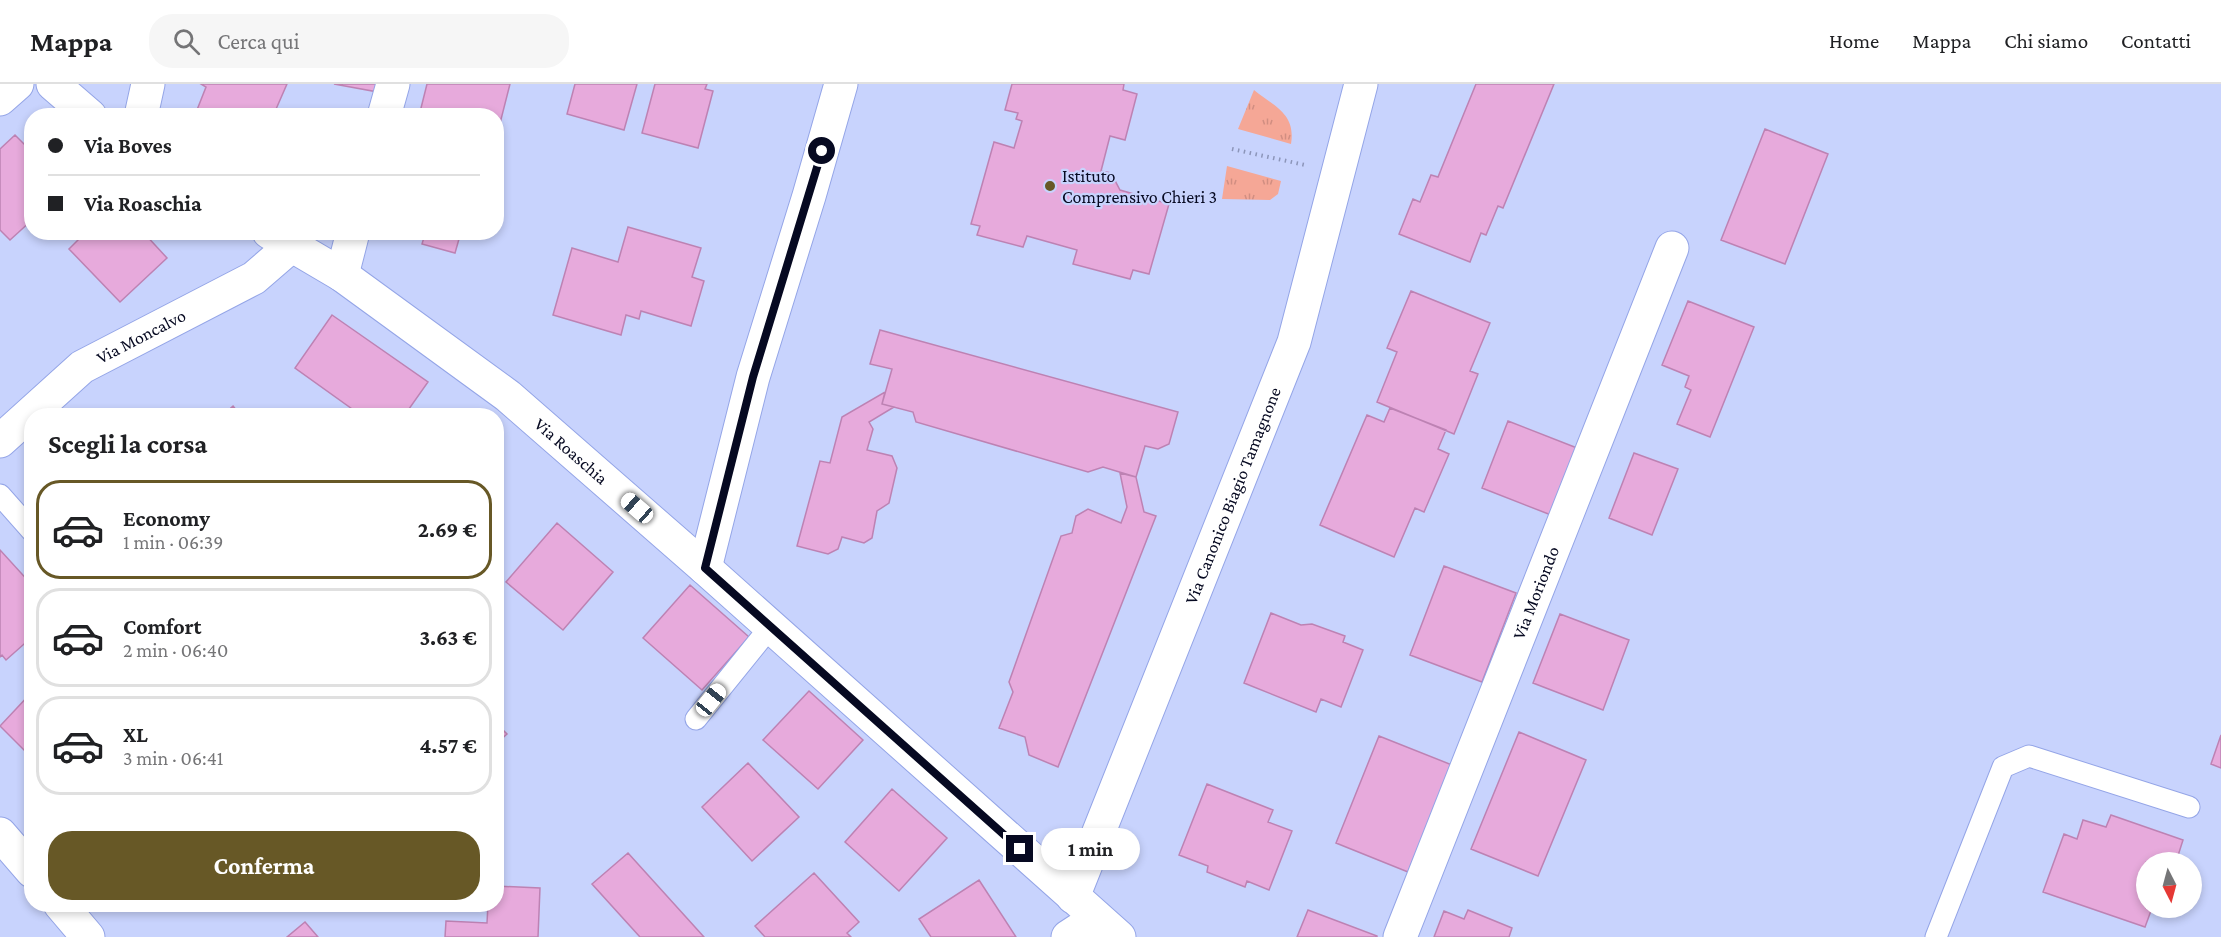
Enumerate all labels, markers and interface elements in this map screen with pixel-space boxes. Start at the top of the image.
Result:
search box [149,14,569,68]
icon: search [170,25,203,58]
text: Mappa [30,26,113,57]
text: Cerca qui [218,29,300,54]
text: Home [1829,29,1879,53]
text: Mappa [1912,29,1971,53]
text: Chi siamo [2004,29,2088,53]
text: Contatti [2121,29,2191,53]
text: Via Boves [84,133,172,158]
route start [808,137,835,164]
place label: Istituto Comprensivo Chieri 3 [1062,166,1217,207]
marker: Istituto Comprensivo Chieri 3 [1043,179,1057,193]
text: Via Roaschia [84,191,202,216]
street label: Via Moncalvo [93,305,189,368]
street label: Via Canonico Biagio Tamagnone [1181,384,1285,607]
street label: Via Roaschia [530,414,612,489]
text: Scegli la corsa [48,429,207,459]
car [618,489,656,527]
icon: car [51,503,105,557]
text: Economy [123,506,210,531]
text: 2.69 € [418,517,477,542]
text: 1 min · 06:39 [123,531,223,553]
street label: Via Moriondo [1508,543,1563,642]
icon: car [51,611,105,665]
text: Comfort [123,614,201,639]
text: 3.63 € [419,625,477,650]
text: 2 min · 06:40 [123,639,228,661]
car [693,680,729,720]
icon: car [51,719,105,773]
text: XL [123,722,148,747]
text: 4.57 € [419,733,477,758]
text: 3 min · 06:41 [123,747,224,769]
callout: 1 min [1041,828,1140,870]
button: Conferma [48,831,480,900]
route end [1006,835,1033,862]
text: 1 min [1068,838,1113,860]
north arrow [2136,852,2202,918]
map controls [2136,852,2202,918]

